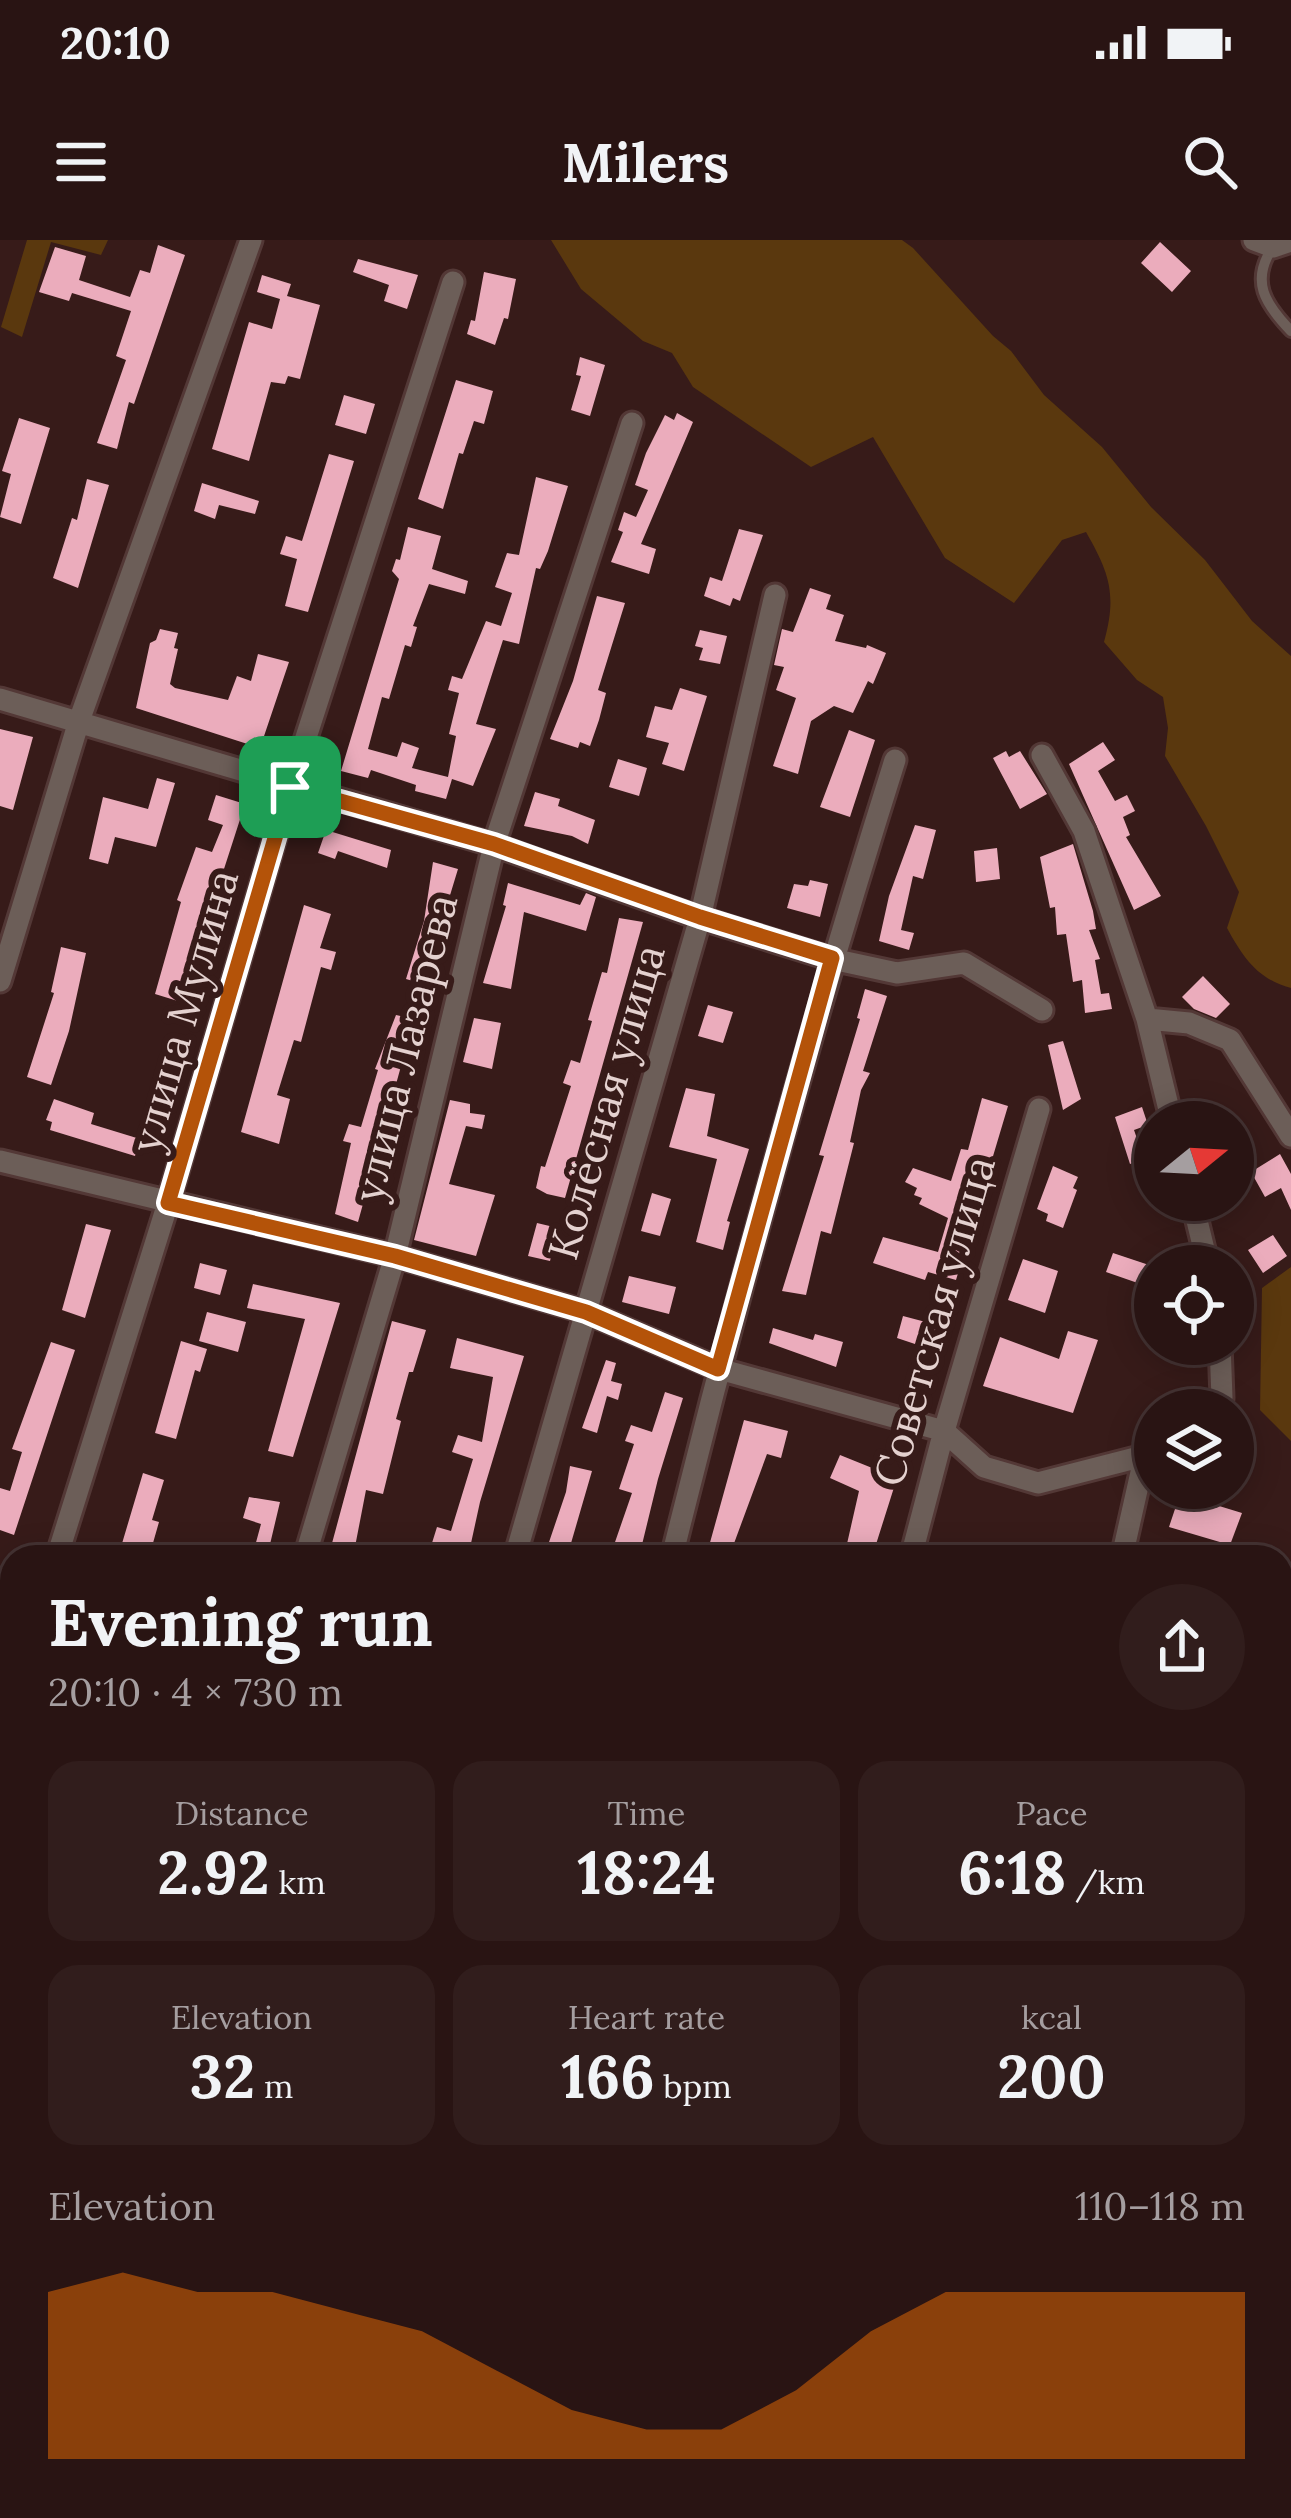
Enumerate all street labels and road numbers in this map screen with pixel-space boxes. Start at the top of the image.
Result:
street label: улица Мулина [118,863,250,1159]
street label: улица Лазарева [341,889,469,1207]
street label: Колёсная улица [535,938,677,1266]
street label: Советская улица [861,1150,1007,1492]

